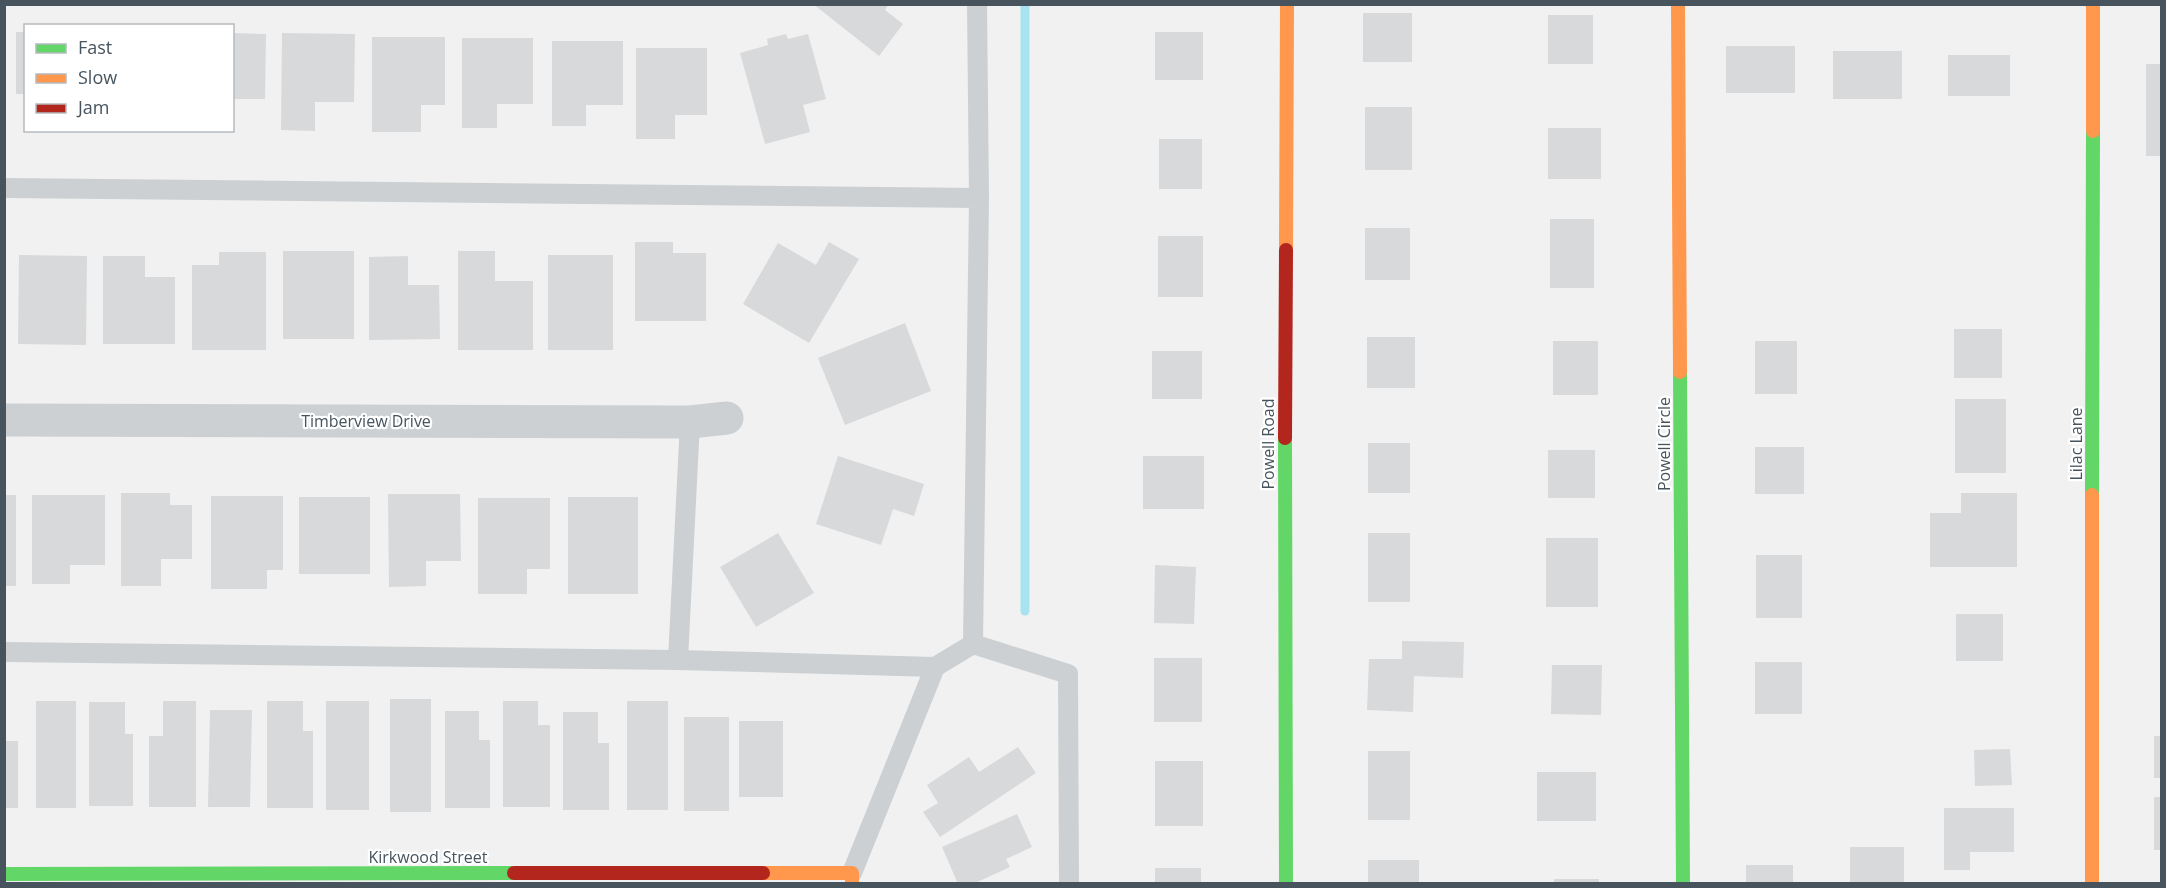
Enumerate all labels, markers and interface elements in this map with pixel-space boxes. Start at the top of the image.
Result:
legend [24,24,234,132]
text: Fast [78,35,112,59]
text: Slow [78,65,117,89]
text: Jam [76,95,110,119]
street label: Powell Circle [1653,397,1675,491]
street label: Powell Road [1257,398,1279,490]
street label: Lilac Lane [2065,407,2087,481]
street label: Timberview Drive [301,410,431,432]
street label: Kirkwood Street [368,846,488,868]

